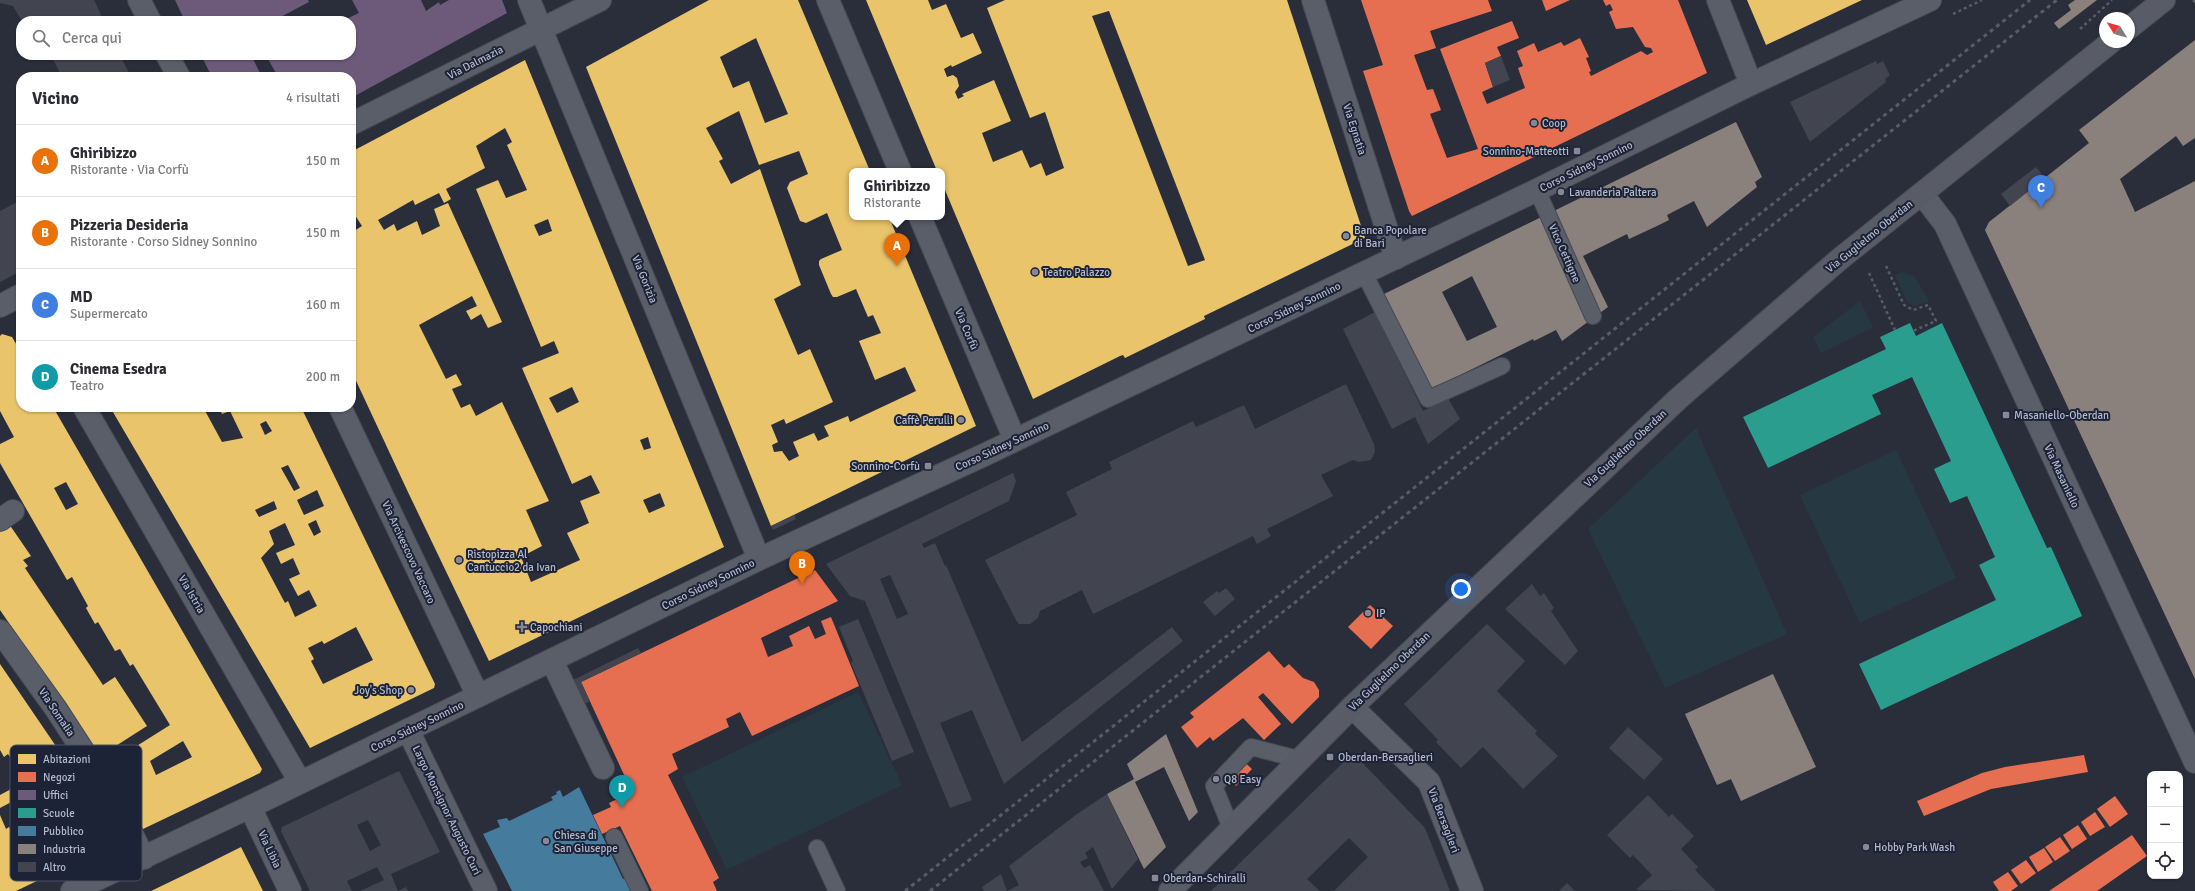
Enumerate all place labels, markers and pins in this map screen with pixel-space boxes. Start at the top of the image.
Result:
place label: Coop [1542,117,1566,130]
marker: Coop [1529,118,1539,128]
place label: Sonnino-Matteotti [1483,145,1569,158]
marker: Sonnino-Matteotti [1572,146,1582,156]
pin: C [2028,175,2054,208]
place label: Lavanderia Paltera [1569,186,1657,199]
marker: Lavanderia Paltera [1556,187,1566,197]
place label: Banca Popolare di Bari [1354,224,1427,250]
marker: Banca Popolare di Bari [1341,231,1351,241]
pin: A [884,233,910,266]
place label: Teatro Palazzo [1043,266,1110,279]
marker: Teatro Palazzo [1030,267,1040,277]
place label: Masaniello-Oberdan [2014,409,2109,422]
marker: Masaniello-Oberdan [2001,410,2011,420]
place label: Caffè Perulli [895,414,953,427]
marker: Caffè Perulli [956,415,966,425]
place label: Sonnino-Corfù [851,460,920,473]
marker: Sonnino-Corfù [923,461,933,471]
place label: Ristopizza Al Cantuccio2 da Ivan [467,548,556,574]
pin: B [789,551,815,584]
marker: Ristopizza Al Cantuccio2 da Ivan [454,555,464,565]
place label: IP [1376,607,1385,620]
marker: IP [1363,608,1373,618]
place label: Capochiani [530,621,582,634]
marker: Capochiani [517,622,527,632]
place label: Joy's Shop [354,684,403,697]
marker: Joy's Shop [406,685,416,695]
place label: Oberdan-Bersaglieri [1338,751,1433,764]
marker: Oberdan-Bersaglieri [1325,752,1335,762]
place label: Q8 Easy [1224,773,1262,786]
marker: Q8 Easy [1211,774,1221,784]
pin: D [609,775,635,808]
place label: Chiesa di San Giuseppe [554,829,618,855]
marker: Chiesa di San Giuseppe [541,836,551,846]
place label: Hobby Park Wash [1874,841,1955,854]
marker: Hobby Park Wash [1861,842,1871,852]
place label: Oberdan-Schiralli [1163,872,1246,885]
marker: Oberdan-Schiralli [1150,873,1160,883]

